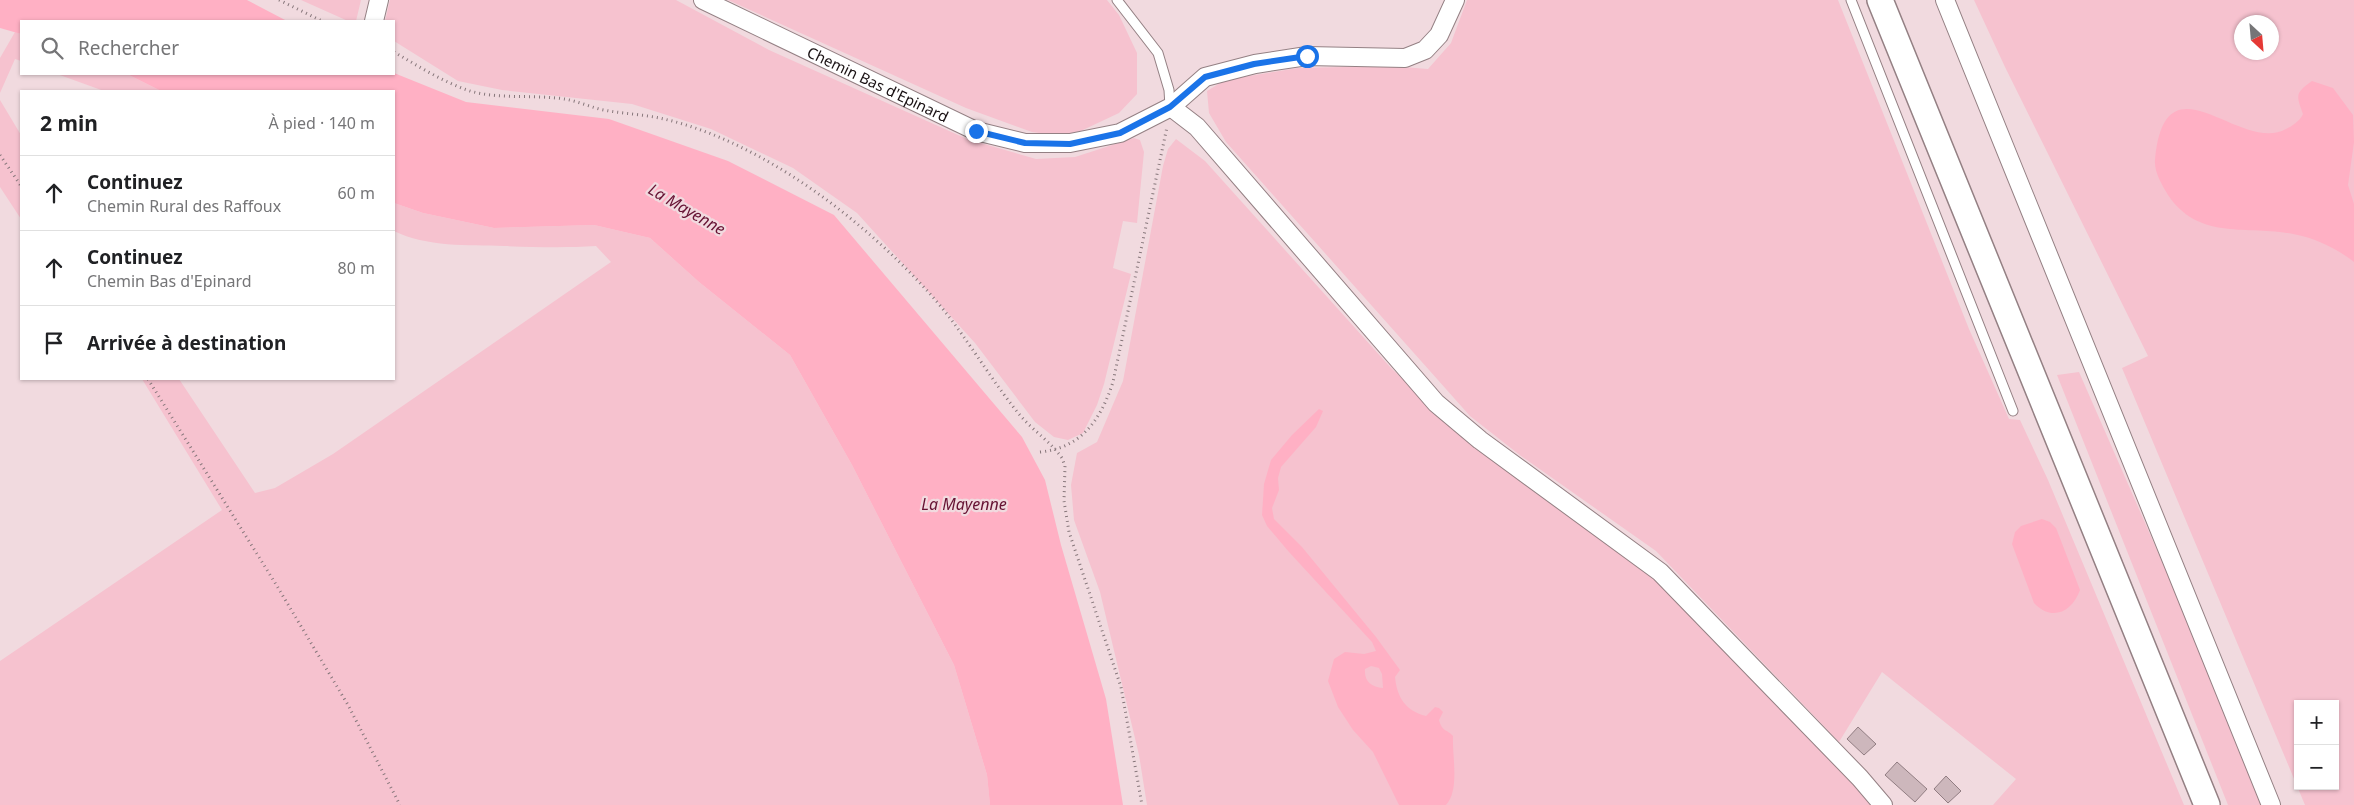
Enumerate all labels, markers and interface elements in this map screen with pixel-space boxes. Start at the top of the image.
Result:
north arrow [2234,15,2279,60]
search box [20,20,395,75]
icon: search [38,34,66,62]
text: Rechercher [78,35,179,61]
street label: Chemin Bas d'Epinard [804,41,952,126]
route start [1296,45,1319,68]
text: 2 min [40,109,98,137]
text: À pied · 140 m [269,112,375,134]
route end [965,120,988,143]
text: Continuez [87,169,183,195]
water label: La Mayenne [645,178,729,240]
icon: ahead [40,179,68,207]
text: 60 m [338,182,375,204]
text: Chemin Rural des Raffoux [87,195,281,217]
text: Continuez [87,244,183,270]
icon: ahead [40,254,68,282]
text: 80 m [338,257,375,279]
text: Chemin Bas d'Epinard [87,270,252,292]
icon: arrive [40,329,68,357]
text: Arrivée à destination [87,330,286,356]
water label: La Mayenne [921,493,1007,515]
map controls [2294,700,2339,790]
button: + [2294,700,2339,745]
button: − [2294,745,2339,790]

